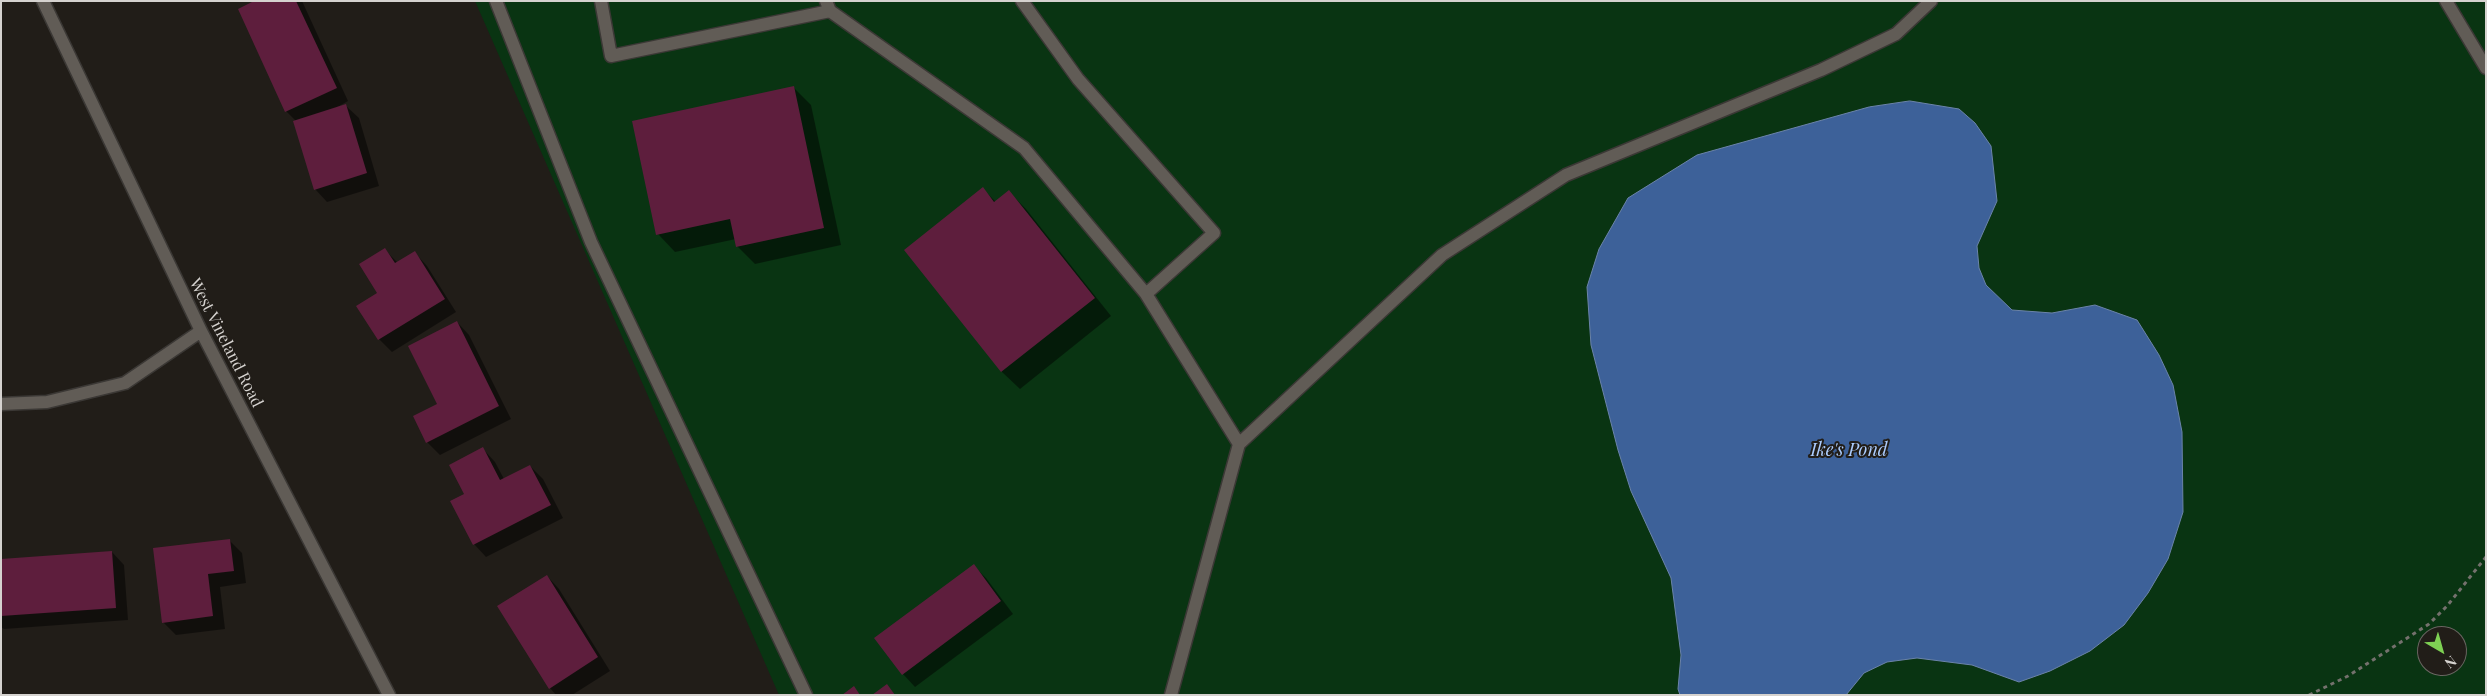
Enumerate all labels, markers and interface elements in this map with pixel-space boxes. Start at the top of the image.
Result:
street label: West Vineland Road [185,275,267,411]
water label: Ike's Pond [1810,439,1888,461]
north arrow [2417,626,2467,676]
text: N [2441,652,2461,673]

